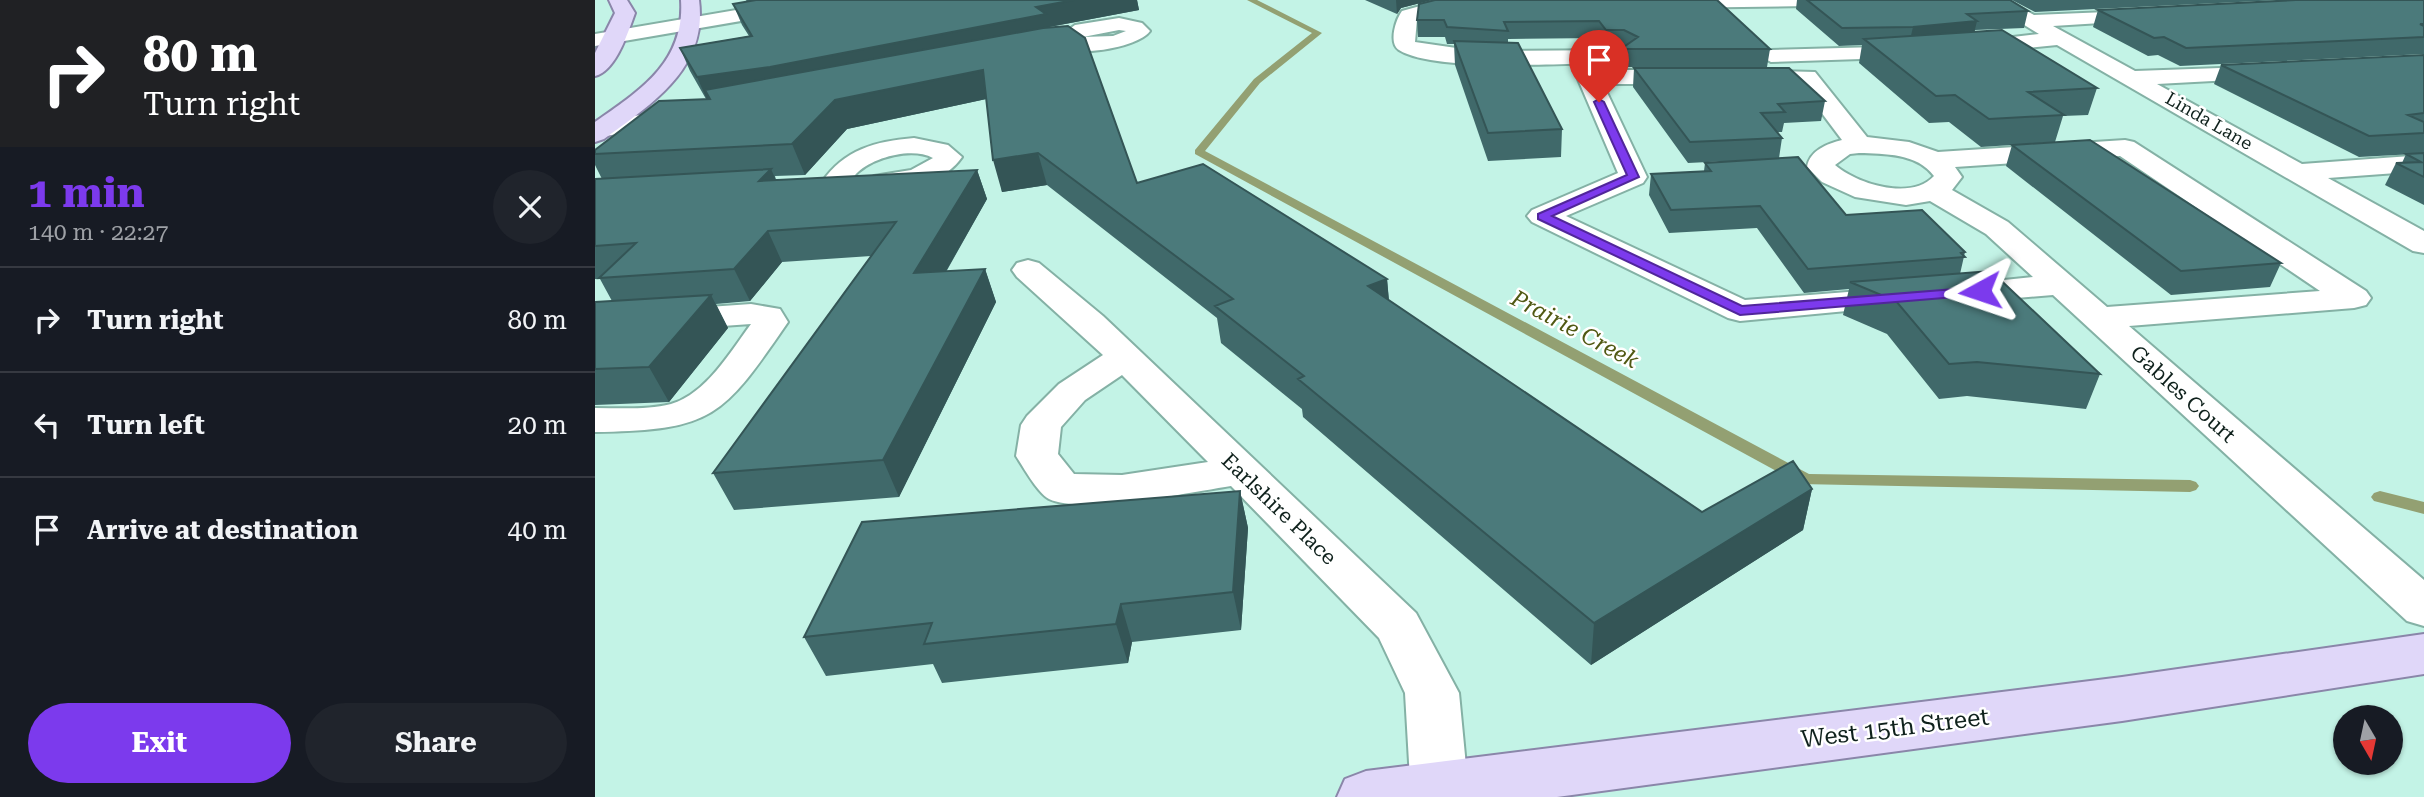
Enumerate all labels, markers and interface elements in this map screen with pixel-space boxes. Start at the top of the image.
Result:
text: 80 m [143,26,258,83]
icon: right [28,28,119,119]
pin [1569,30,1629,102]
icon: arrive [1580,41,1618,79]
text: Turn right [143,85,300,123]
street label: Linda Lane [2162,87,2257,154]
text: 1 min [28,168,145,217]
button: close [493,170,567,244]
text: 140 m · 22:27 [28,219,168,246]
position arrow [1943,254,2017,328]
water label: Prairie Creek [1506,284,1643,375]
icon: right [28,301,66,339]
text: Turn right [87,305,223,335]
text: 80 m [508,305,567,335]
street label: Gables Court [2126,341,2241,447]
icon: left [28,406,66,444]
text: Turn left [87,410,205,440]
text: 20 m [508,410,567,440]
street label: Earlshire Place [1217,448,1341,570]
icon: arrive [28,511,66,549]
text: Arrive at destination [87,515,358,545]
text: 40 m [508,515,567,545]
button: Exit [28,703,291,783]
button: Share [305,703,567,783]
street label: West 15th Street [1799,703,1991,753]
north arrow [2333,705,2403,775]
map controls [2333,705,2403,775]

